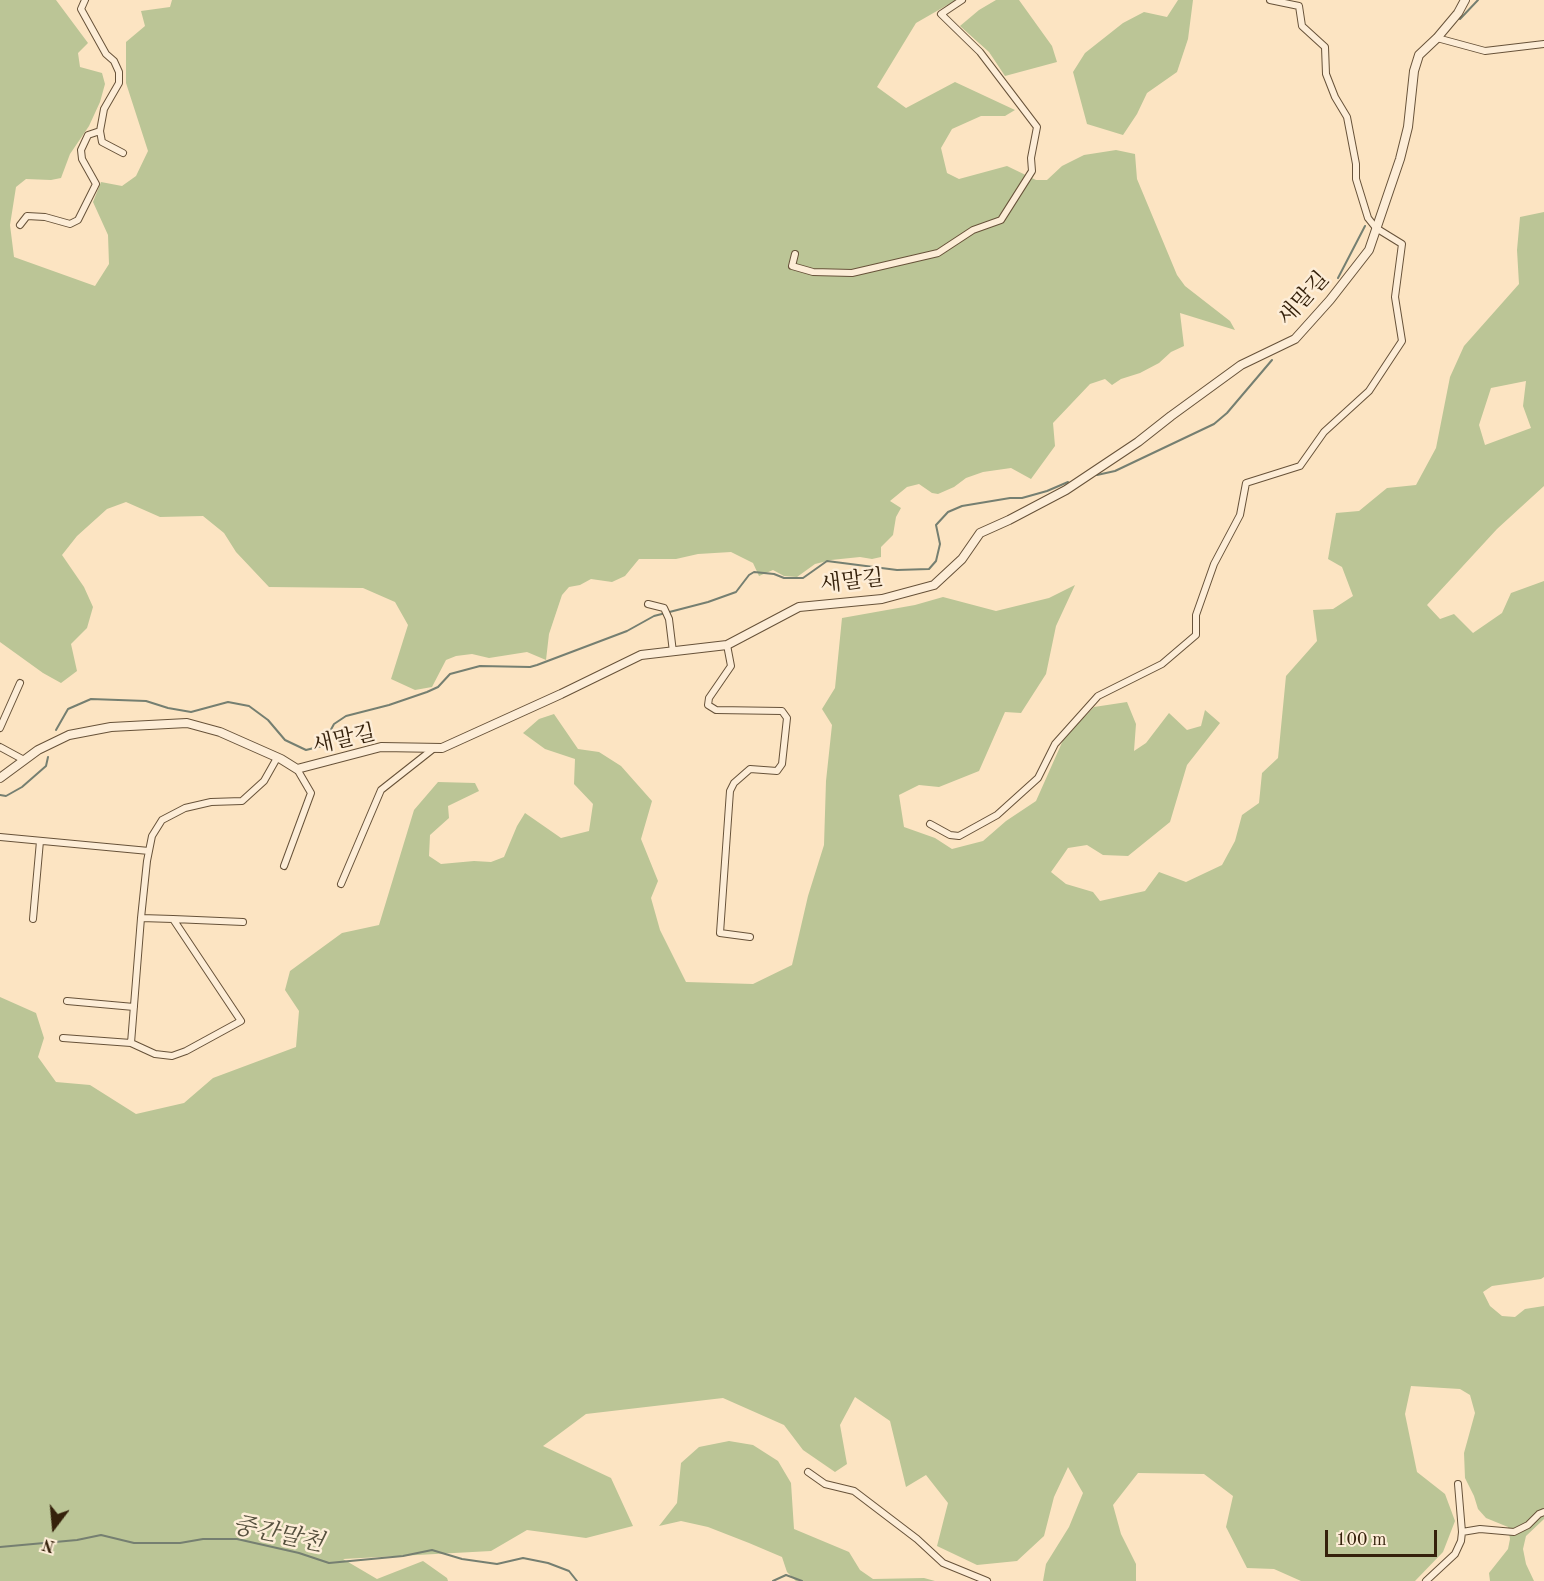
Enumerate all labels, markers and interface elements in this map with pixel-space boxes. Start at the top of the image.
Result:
street label: 새말길 [1273,266,1335,332]
street label: 새말길 [819,565,885,599]
street label: 새말길 [310,720,378,760]
north arrow [24,1497,84,1557]
water label: 중간말천 [230,1511,326,1559]
scale bar [1328,1518,1440,1556]
text: 100 m [1336,1531,1387,1549]
text: N [41,1535,57,1554]

